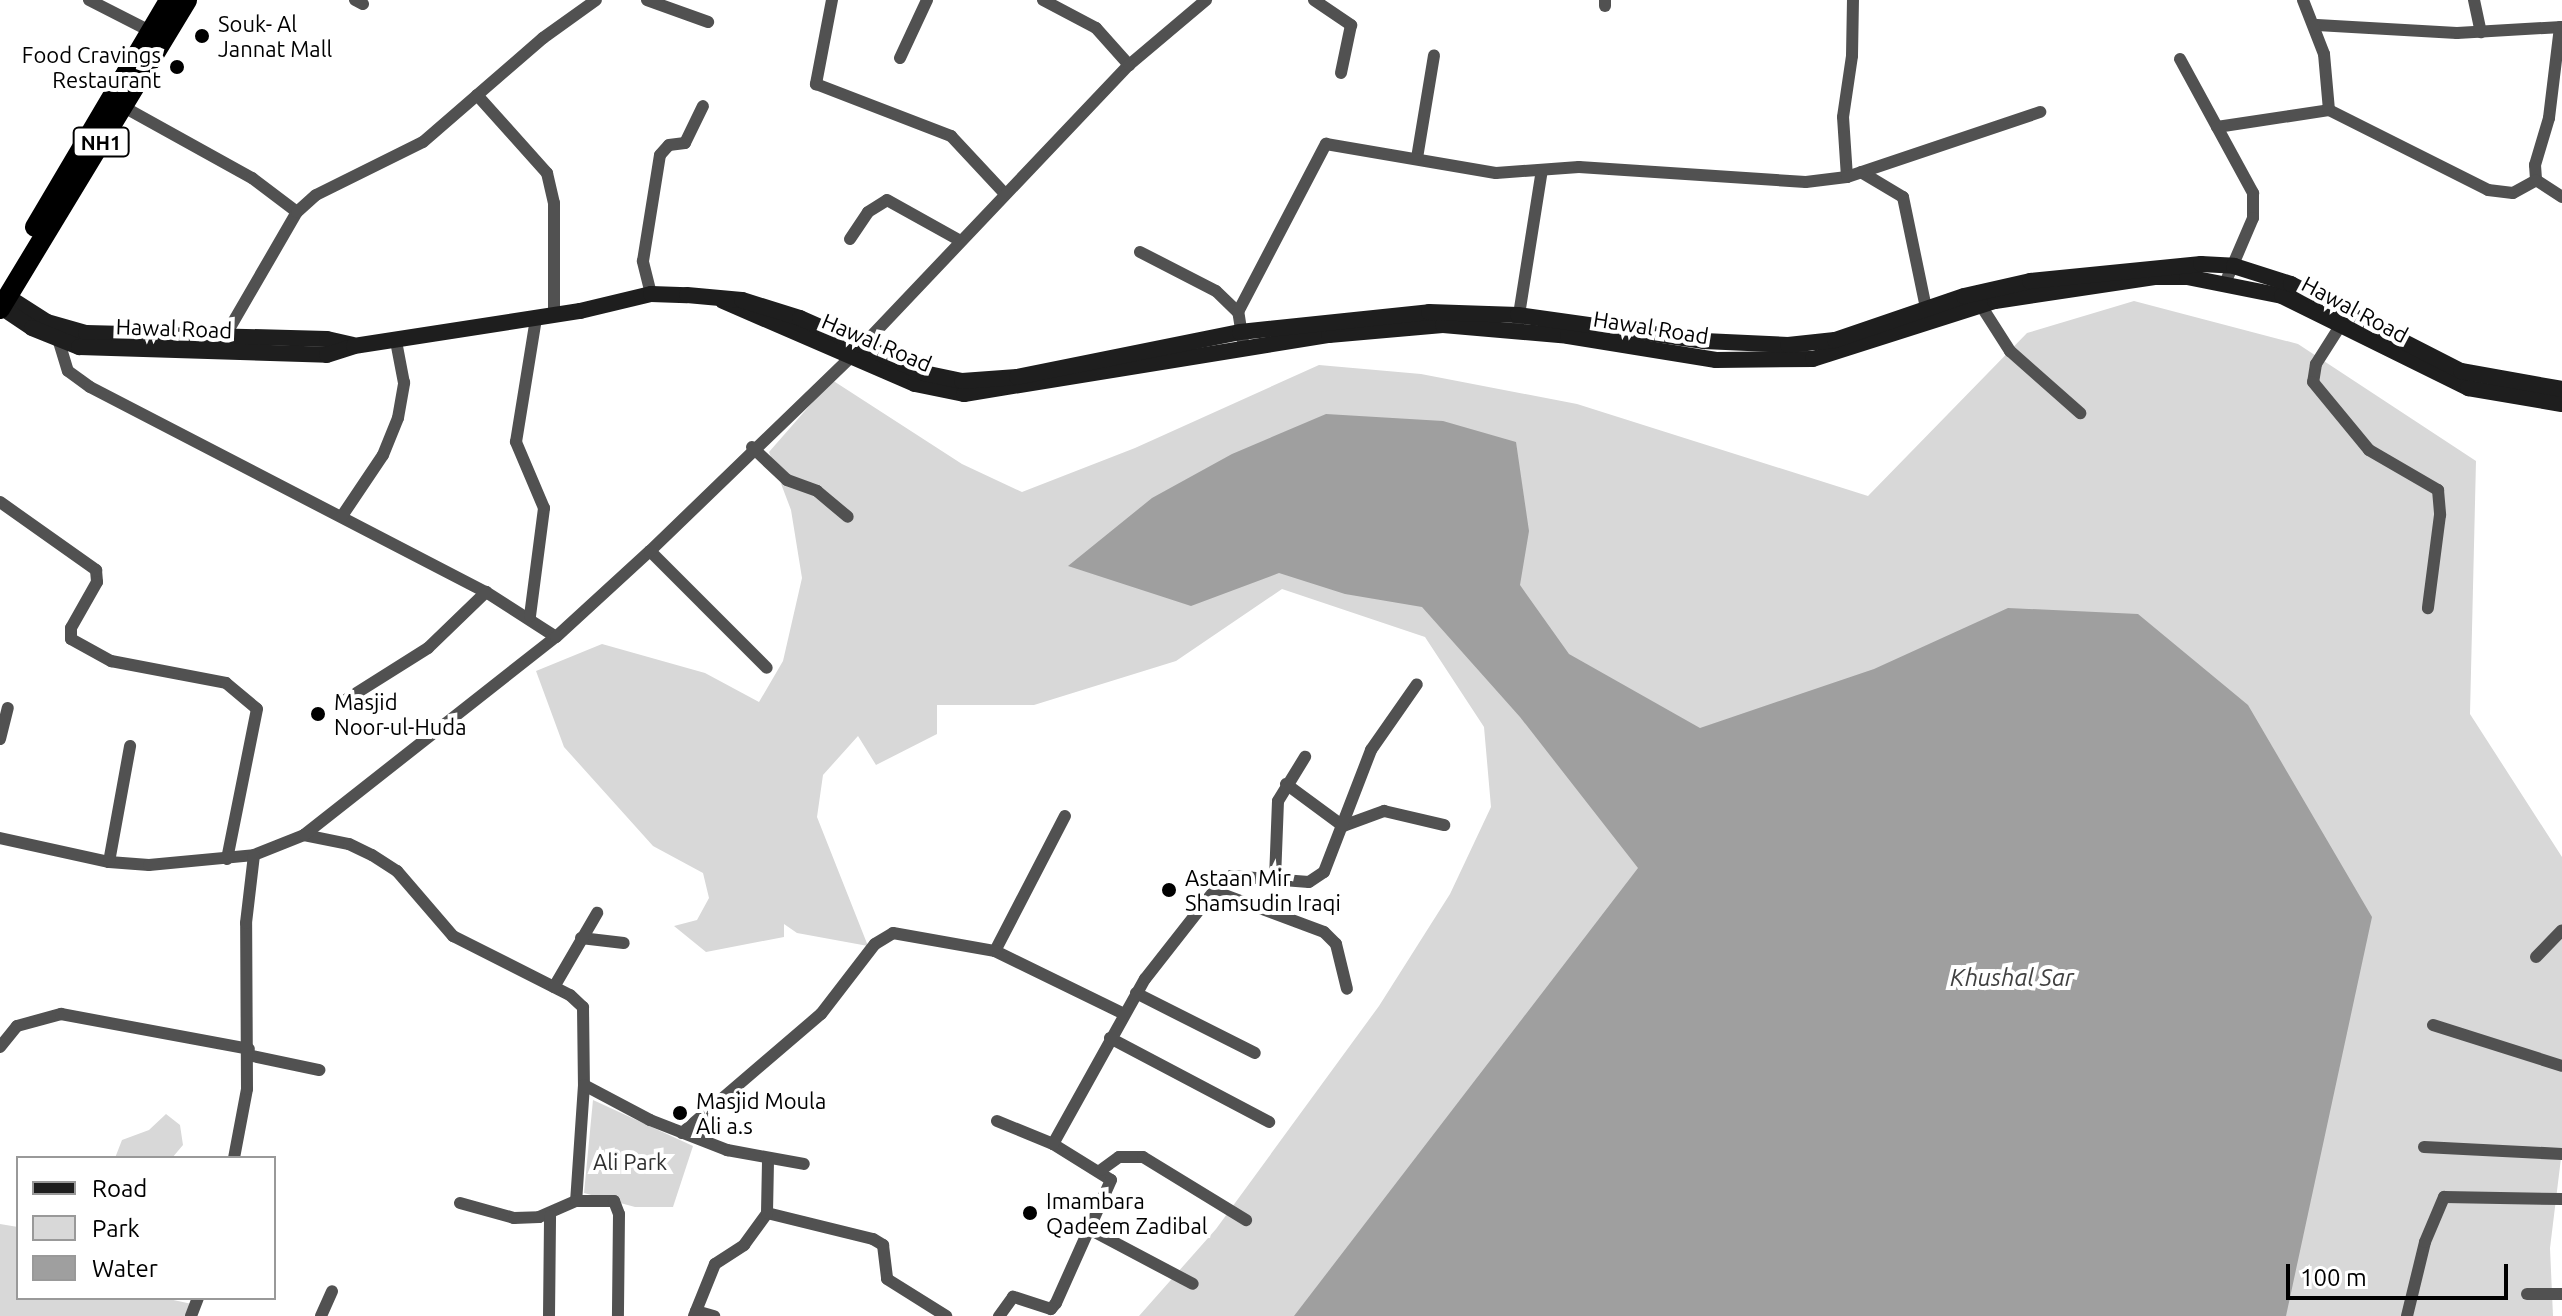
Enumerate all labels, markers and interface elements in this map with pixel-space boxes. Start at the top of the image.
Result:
place label: Souk- Al Jannat Mall [218,10,332,62]
marker: Souk- Al Jannat Mall [193,27,211,45]
place label: Food Cravings Restaurant [22,41,161,92]
marker: Food Cravings Restaurant [168,58,186,76]
road number: NH1 [71,126,131,158]
street label: Hawal Road [2297,270,2413,348]
street label: Hawal Road [1591,305,1711,349]
street label: Hawal Road [818,307,936,377]
street label: Hawal Road [115,313,233,343]
place label: Masjid Noor-ul-Huda [334,688,466,740]
marker: Masjid Noor-ul-Huda [309,705,327,723]
place label: Astaan Mir Shamsudin Iraqi [1185,864,1341,916]
marker: Astaan Mir Shamsudin Iraqi [1160,881,1178,899]
water label: Khushal Sar [1950,964,2074,992]
place label: Masjid Moula Ali a.s [696,1087,826,1138]
marker: Masjid Moula Ali a.s [671,1104,689,1122]
park label: Ali Park [593,1149,667,1175]
legend [16,1156,276,1300]
text: Road [92,1175,147,1202]
place label: Imambara Qadeem Zadibal [1046,1187,1208,1238]
marker: Imambara Qadeem Zadibal [1021,1204,1039,1222]
text: Park [92,1215,140,1242]
scale bar [2290,1248,2512,1298]
text: Water [92,1255,158,1282]
text: 100 m [2300,1264,2367,1291]

